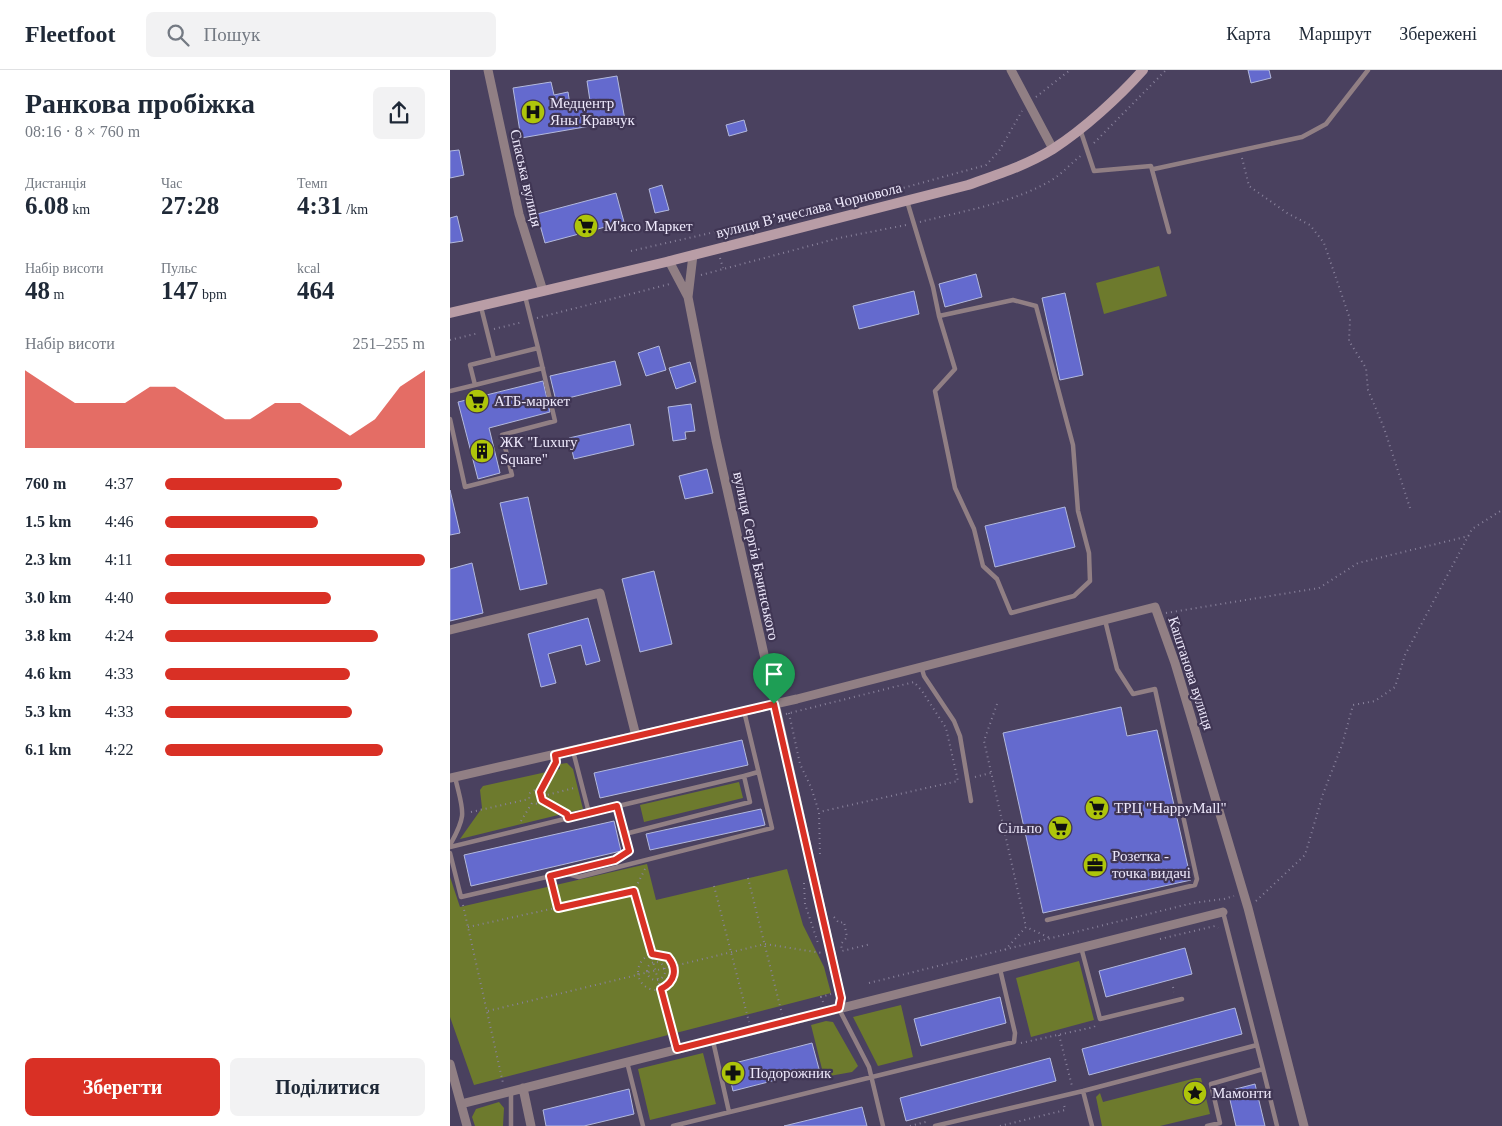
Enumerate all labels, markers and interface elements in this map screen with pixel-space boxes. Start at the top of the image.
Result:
search box [146,12,496,57]
text: Fleetfoot [25,21,116,47]
icon: search [164,21,192,49]
text: Пошук [204,24,260,45]
text: Карта [1226,24,1271,44]
text: Маршрут [1299,24,1371,44]
text: Збережені [1399,24,1477,44]
button: share [373,87,425,139]
text: Ранкова пробіжка [25,88,255,119]
place label: Медцентр Яны Кравчук [550,95,636,128]
hospital icon: Медцентр Яны Кравчук [520,99,546,125]
text: 08:16 · 8 × 760 m [25,123,140,140]
street label: Спаська вулиця [507,128,545,228]
text: Дистанція [25,176,86,191]
text: Час [161,176,183,191]
text: Темп [297,176,328,191]
street label: вулиця Вʼячеслава Чорновола [714,179,904,241]
text: 6.08 [25,192,69,219]
text: 27:28 [161,192,219,219]
text: 4:31 [297,192,343,219]
text: km [69,202,90,217]
text: /km [343,202,368,217]
supermarket icon: М'ясо Маркет [573,213,599,239]
place label: М'ясо Маркет [604,218,693,234]
text: Набір висоти [25,261,104,276]
text: Пульс [161,261,197,276]
text: kcal [297,261,320,276]
text: 48 [25,277,50,304]
text: 147 [161,277,199,304]
text: 464 [297,277,335,304]
text: m [50,287,64,302]
text: bpm [199,287,227,302]
text: Набір висоти [25,335,115,352]
text: 251–255 m [353,335,425,352]
supermarket icon: АТБ-маркет [464,388,490,414]
place label: АТБ-маркет [494,393,570,409]
place label: ЖК "Luxury Square" [500,434,578,467]
building icon: ЖК "Luxury Square" [469,438,495,464]
street label: вулиця Сергія Бачинського [730,470,782,642]
text: 760 m [25,475,66,492]
text: 4:37 [105,475,133,492]
text: 1.5 km [25,513,71,530]
text: 4:46 [105,513,133,530]
text: 2.3 km [25,551,71,568]
text: 4:11 [105,551,133,568]
text: 3.0 km [25,589,71,606]
text: 4:40 [105,589,133,606]
street label: Каштанова вулиця [1165,614,1217,732]
text: 3.8 km [25,627,71,644]
text: 4:24 [105,627,133,644]
pin [753,653,795,704]
icon: arrive [760,660,788,688]
text: 4.6 km [25,665,71,682]
text: 4:33 [105,665,133,682]
text: 5.3 km [25,703,71,720]
text: 4:33 [105,703,133,720]
text: 6.1 km [25,741,71,758]
text: 4:22 [105,741,133,758]
supermarket icon: ТРЦ "HappyMall" [1084,795,1110,821]
place label: ТРЦ "HappyMall" [1114,800,1227,816]
supermarket icon: Сільпо [1047,815,1073,841]
place label: Сільпо [998,820,1042,836]
place label: Розетка - точка видачі [1112,848,1191,881]
office icon: Розетка - точка видачі [1082,852,1108,878]
button: Зберегти [25,1058,220,1116]
button: Поділитися [230,1058,425,1116]
pharmacy icon: Подорожник [720,1060,746,1086]
place label: Подорожник [750,1065,832,1081]
place icon: Мамонти [1182,1080,1208,1106]
place label: Мамонти [1212,1085,1272,1101]

